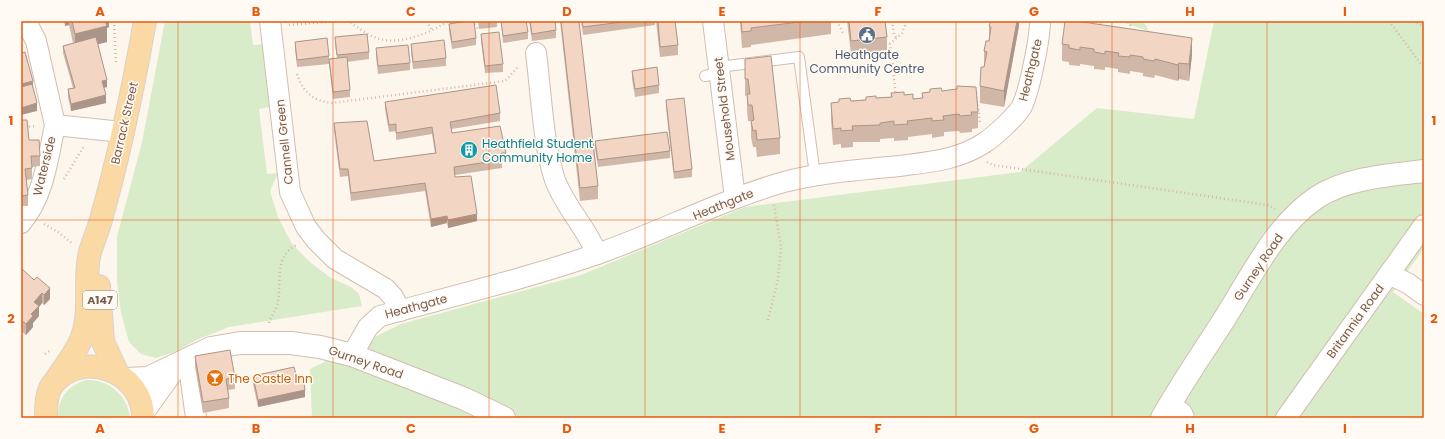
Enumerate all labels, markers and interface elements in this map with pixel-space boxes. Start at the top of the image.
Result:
text: A [95,2,105,21]
text: B [252,2,261,21]
text: C [406,2,416,21]
text: D [562,2,572,21]
text: E [718,2,726,21]
text: F [874,2,882,21]
text: G [1029,2,1039,21]
text: H [1185,2,1195,21]
text: I [1343,2,1347,21]
public building icon: Heathgate Community Centre [857,25,877,45]
street label: Heathgate [1014,37,1046,103]
place label: Heathgate Community Centre [810,46,924,77]
street label: Mousehold Street [709,56,739,162]
street label: Barrack Street [106,80,142,166]
street label: Cannell Green [271,99,297,185]
text: 1 [9,111,13,130]
text: 1 [1432,111,1436,130]
street label: Waterside [28,134,60,198]
place label: Heathfield Student Community Home [482,135,593,166]
building icon: Heathfield Student Community Home [459,140,479,160]
street label: Heathgate [690,184,756,224]
street label: Gurney Road [1229,230,1287,304]
street label: Britannia Road [1322,280,1388,362]
street label: Heathgate [383,290,449,322]
road number: A147 [83,291,117,309]
text: 2 [7,309,15,328]
text: 2 [1430,309,1438,328]
street label: Gurney Road [326,341,406,383]
bar icon: The Castle Inn [205,368,225,388]
place label: The Castle Inn [228,370,313,387]
text: A [95,419,105,438]
text: B [252,419,261,438]
text: C [406,419,416,438]
text: D [562,419,572,438]
text: E [718,419,726,438]
text: F [874,419,882,438]
text: G [1029,419,1039,438]
text: H [1185,419,1195,438]
text: I [1343,419,1347,438]

